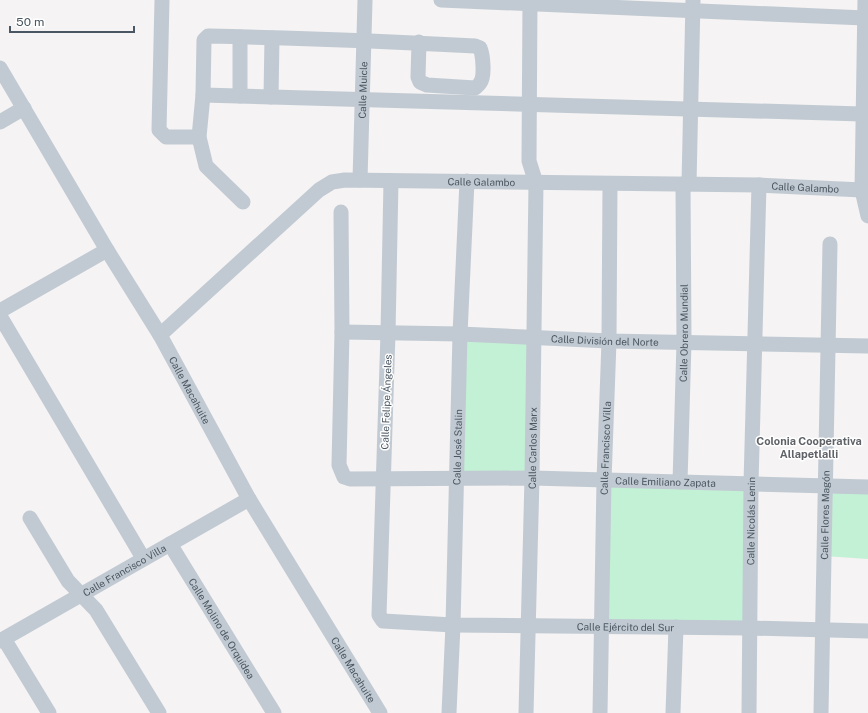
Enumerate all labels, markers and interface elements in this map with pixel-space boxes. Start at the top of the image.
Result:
scale bar [10,8,134,34]
text: 50 m [16,15,44,29]
street label: Calle Muicle [356,61,369,119]
street label: Calle Galambo [447,175,516,188]
street label: Calle Galambo [771,180,840,195]
street label: Calle Obrero Mundial [677,284,690,382]
street label: Calle División del Norte [551,332,659,348]
street label: Calle Macahuite [167,354,213,426]
street label: Calle Felipe Ángeles [378,354,394,450]
street label: Calle Francisco Villa [598,401,613,495]
street label: Calle Carlos Marx [526,407,539,489]
street label: Calle José Stalin [450,409,464,485]
district label: Colonia Cooperativa Allapetlalli [756,435,862,460]
street label: Calle Flores Magón [818,470,832,560]
street label: Calle Emiliano Zapata [615,474,716,489]
street label: Calle Nicolás Lenin [744,476,757,565]
street label: Calle Francisco Villa [80,542,168,599]
street label: Calle Molino de Orquídea [186,576,257,681]
street label: Calle Ejército del Sur [577,620,674,633]
street label: Calle Macahuite [329,635,378,705]

